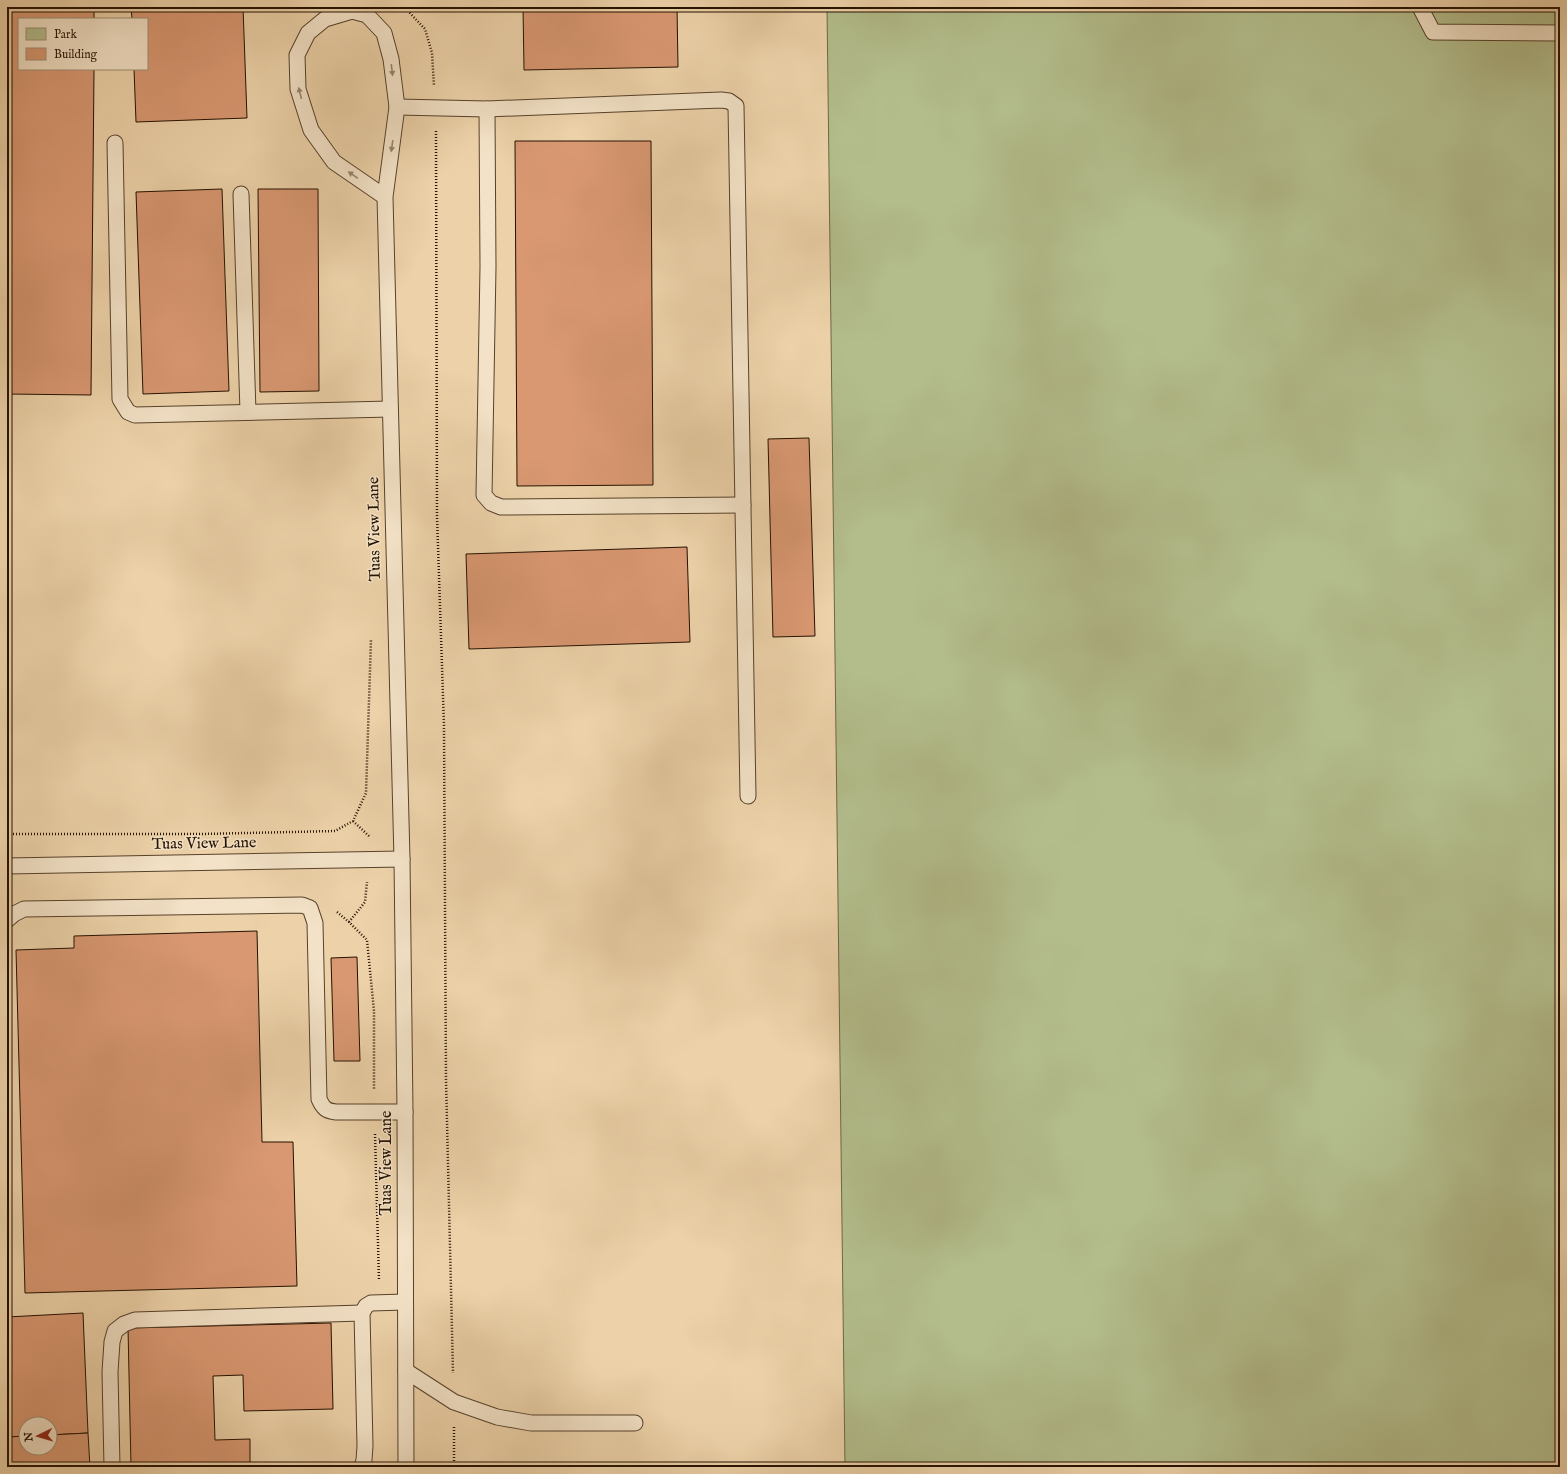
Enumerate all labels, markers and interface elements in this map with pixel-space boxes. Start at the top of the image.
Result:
legend [18,18,148,70]
text: Park [54,27,77,42]
text: Building [54,47,98,62]
one-way arrow [389,64,395,76]
one-way arrow [297,87,303,99]
one-way arrow [389,140,395,152]
one-way arrow [347,171,358,179]
street label: Tuas View Lane [364,476,386,582]
street label: Tuas View Lane [151,833,257,855]
street label: Tuas View Lane [377,1111,397,1215]
north arrow [18,1416,58,1456]
text: N [22,1431,37,1443]

